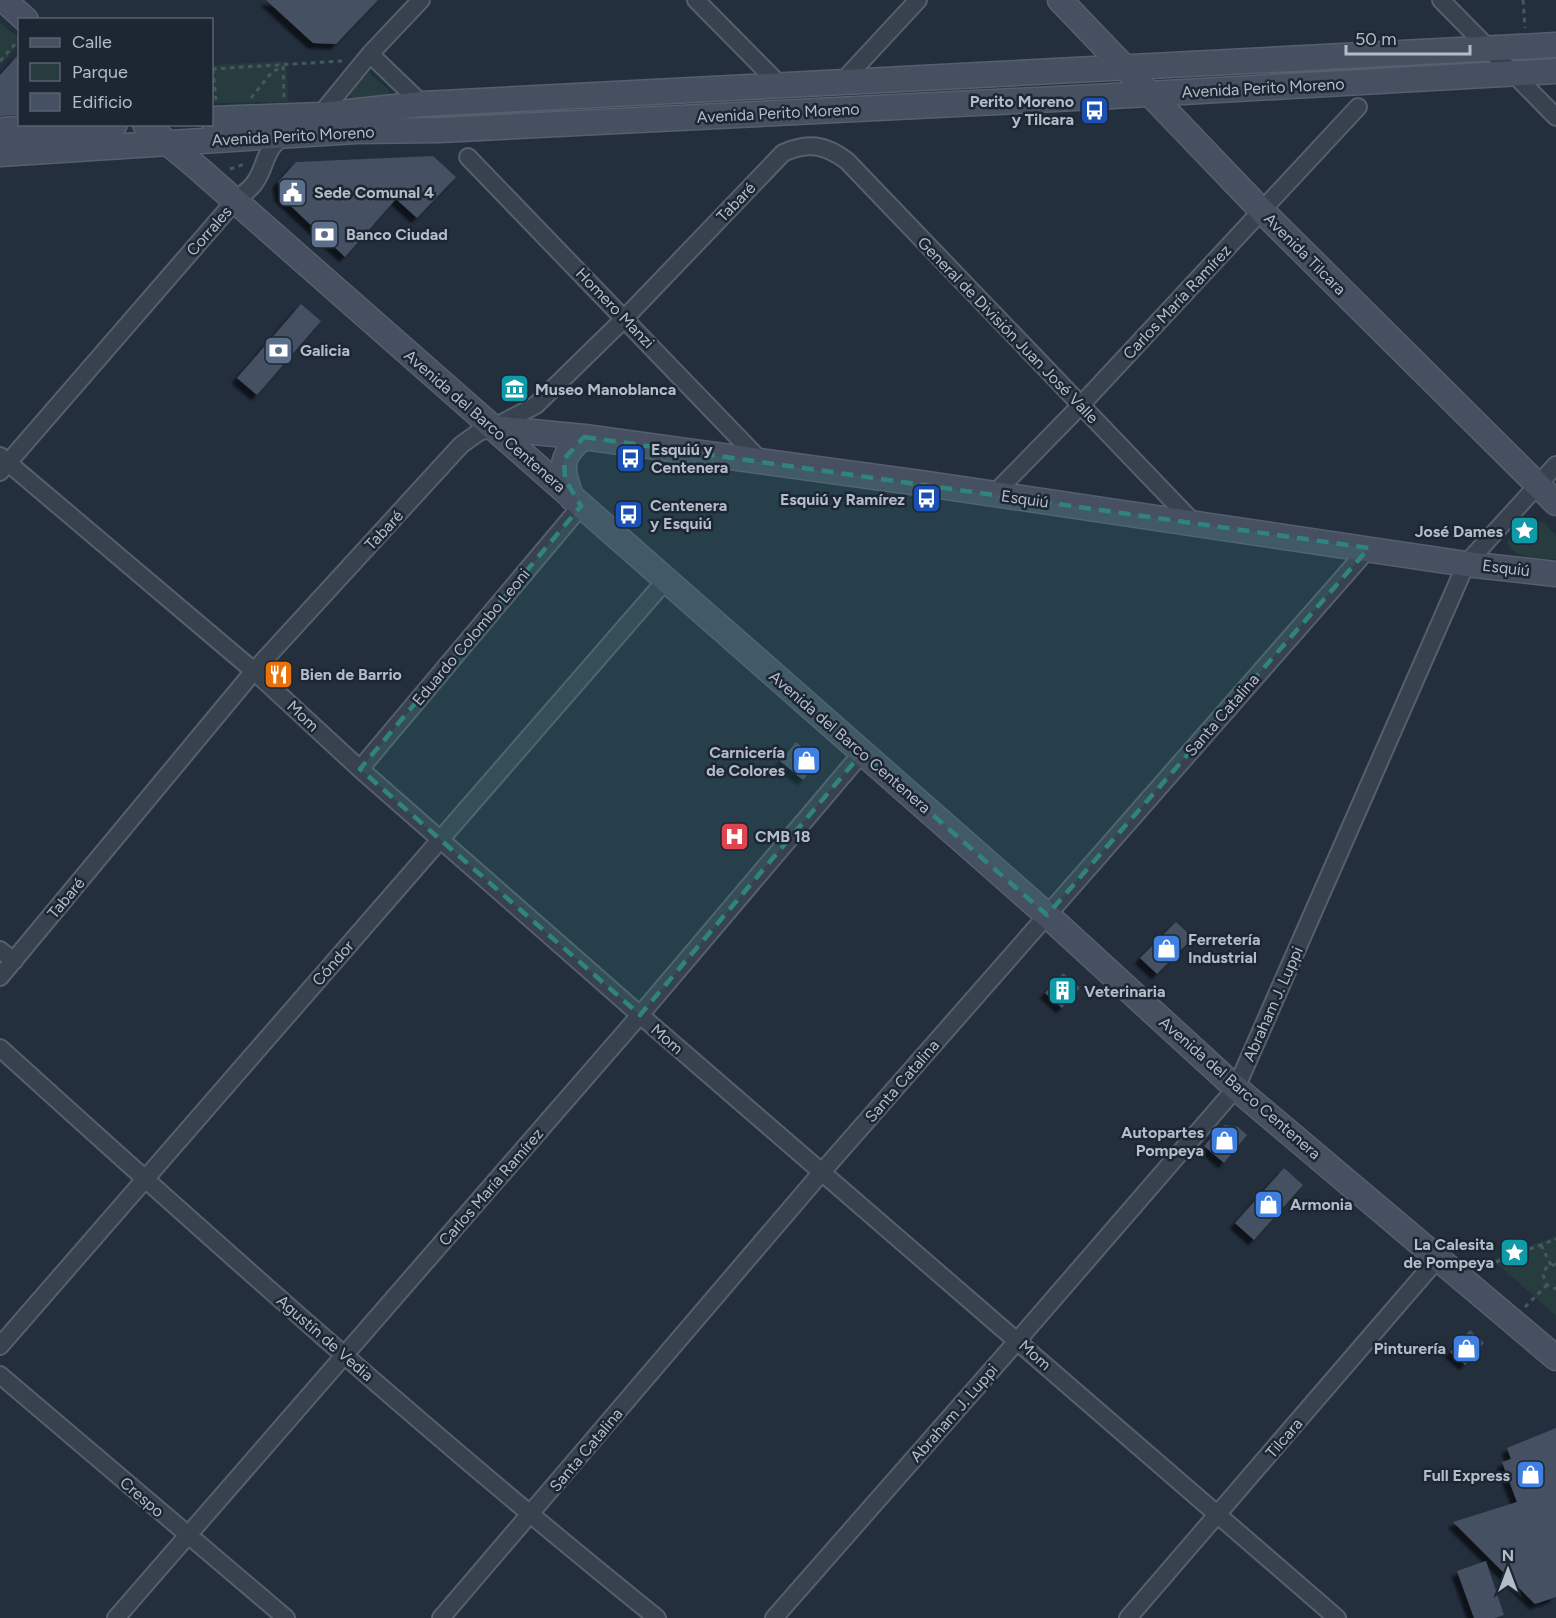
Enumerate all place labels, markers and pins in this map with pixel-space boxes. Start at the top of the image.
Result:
place label: Perito Moreno y Tilcara [970,92,1074,129]
bus stop icon: Perito Moreno y Tilcara [1079,94,1111,126]
public building icon: Sede Comunal 4 [277,176,309,208]
place label: Sede Comunal 4 [314,183,434,202]
bank icon: Banco Ciudad [309,218,341,250]
place label: Banco Ciudad [346,225,448,244]
bank icon: Galicia [263,334,295,366]
place label: Galicia [300,341,350,360]
museum icon: Museo Manoblanca [498,373,530,405]
place label: Museo Manoblanca [535,380,676,399]
place label: Esquiú y Centenera [651,440,728,477]
bus stop icon: Esquiú y Centenera [614,442,646,474]
bus stop icon: Esquiú y Ramírez [910,483,942,515]
place label: Esquiú y Ramírez [780,490,905,509]
place label: Centenera y Esquiú [650,496,727,533]
bus stop icon: Centenera y Esquiú [613,498,645,530]
place icon: José Dames [1508,515,1540,547]
place label: José Dames [1415,522,1504,541]
restaurant icon: Bien de Barrio [263,658,295,690]
place label: Bien de Barrio [300,665,402,684]
place label: Carnicería de Colores [706,743,786,780]
shop icon: Carnicería de Colores [790,745,822,777]
hospital icon: CMB 18 [718,820,750,852]
place label: CMB 18 [755,827,811,846]
place label: Ferretería Industrial [1188,930,1261,967]
shop icon: Ferretería Industrial [1151,932,1183,964]
building icon: Veterinaria [1047,975,1079,1007]
place label: Veterinaria [1084,982,1166,1001]
place label: Autopartes Pompeya [1121,1123,1205,1160]
shop icon: Autopartes Pompeya [1209,1125,1241,1157]
shop icon: Armonia [1253,1188,1285,1220]
place label: Armonia [1290,1195,1353,1214]
place label: La Calesita de Pompeya [1403,1235,1494,1272]
place icon: La Calesita de Pompeya [1499,1237,1531,1269]
shop icon: Pinturería [1451,1332,1483,1364]
place label: Pinturería [1374,1339,1446,1358]
shop icon: Full Express [1515,1459,1547,1491]
place label: Full Express [1423,1466,1511,1485]

